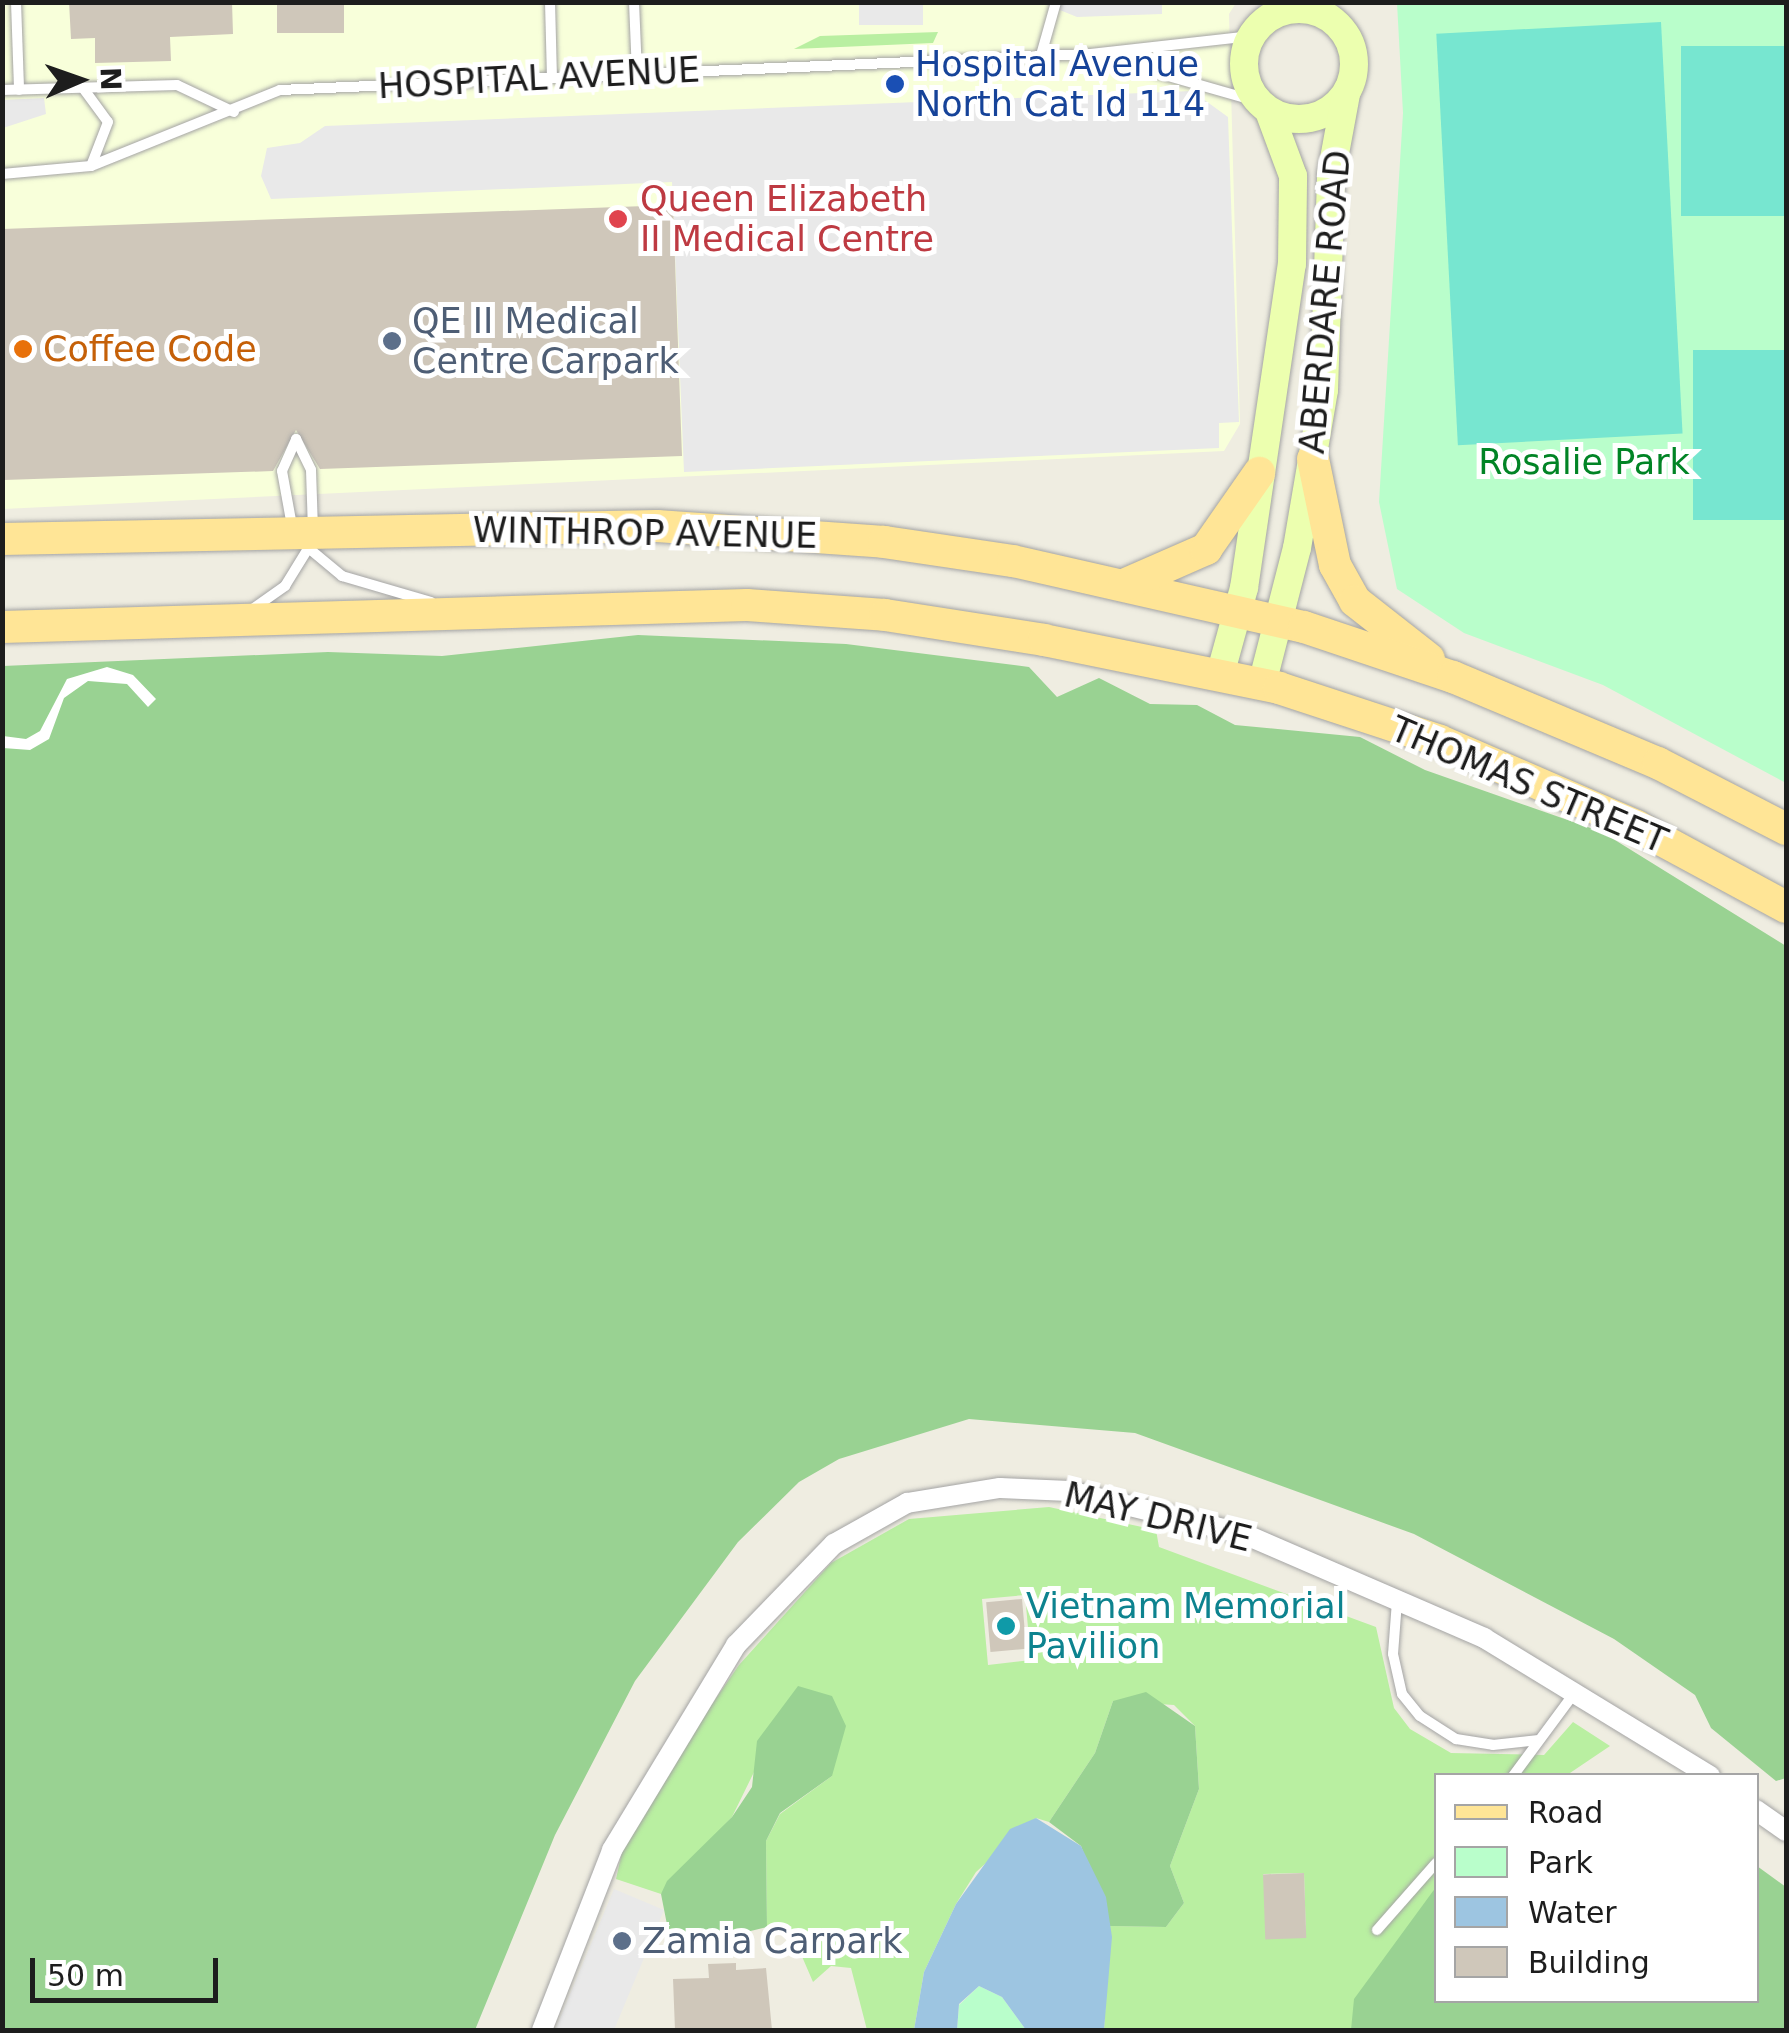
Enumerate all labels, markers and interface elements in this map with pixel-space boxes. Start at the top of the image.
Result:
north arrow [30,30,130,130]
place label: Hospital Avenue North Cat Id 114 [915,43,1205,125]
street label: HOSPITAL AVENUE [377,49,701,107]
text: N [94,67,127,91]
marker: Hospital Avenue North Cat Id 114 [884,73,906,95]
street label: ABERDARE ROAD [1291,149,1359,455]
place label: Queen Elizabeth II Medical Centre [640,178,934,260]
marker: Queen Elizabeth II Medical Centre [605,206,631,232]
place label: QE II Medical Centre Carpark [412,300,679,382]
place label: Coffee Code [43,328,257,370]
marker: QE II Medical Centre Carpark [381,330,403,352]
marker: Coffee Code [12,338,34,360]
park label: Rosalie Park [1478,441,1690,483]
street label: WINTHROP AVENUE [472,509,818,557]
street label: THOMAS STREET [1384,708,1674,862]
street label: MAY DRIVE [1060,1473,1256,1561]
place label: Vietnam Memorial Pavilion [1026,1585,1346,1667]
marker: Vietnam Memorial Pavilion [995,1615,1017,1637]
legend [1434,1773,1759,2003]
text: Road [1528,1795,1603,1830]
text: Park [1528,1845,1593,1880]
text: Water [1528,1895,1617,1930]
place label: Zamia Carpark [642,1920,902,1962]
marker: Zamia Carpark [611,1930,633,1952]
scale bar [35,1938,222,2000]
text: Building [1528,1945,1650,1980]
text: 50 m [47,1958,124,1993]

